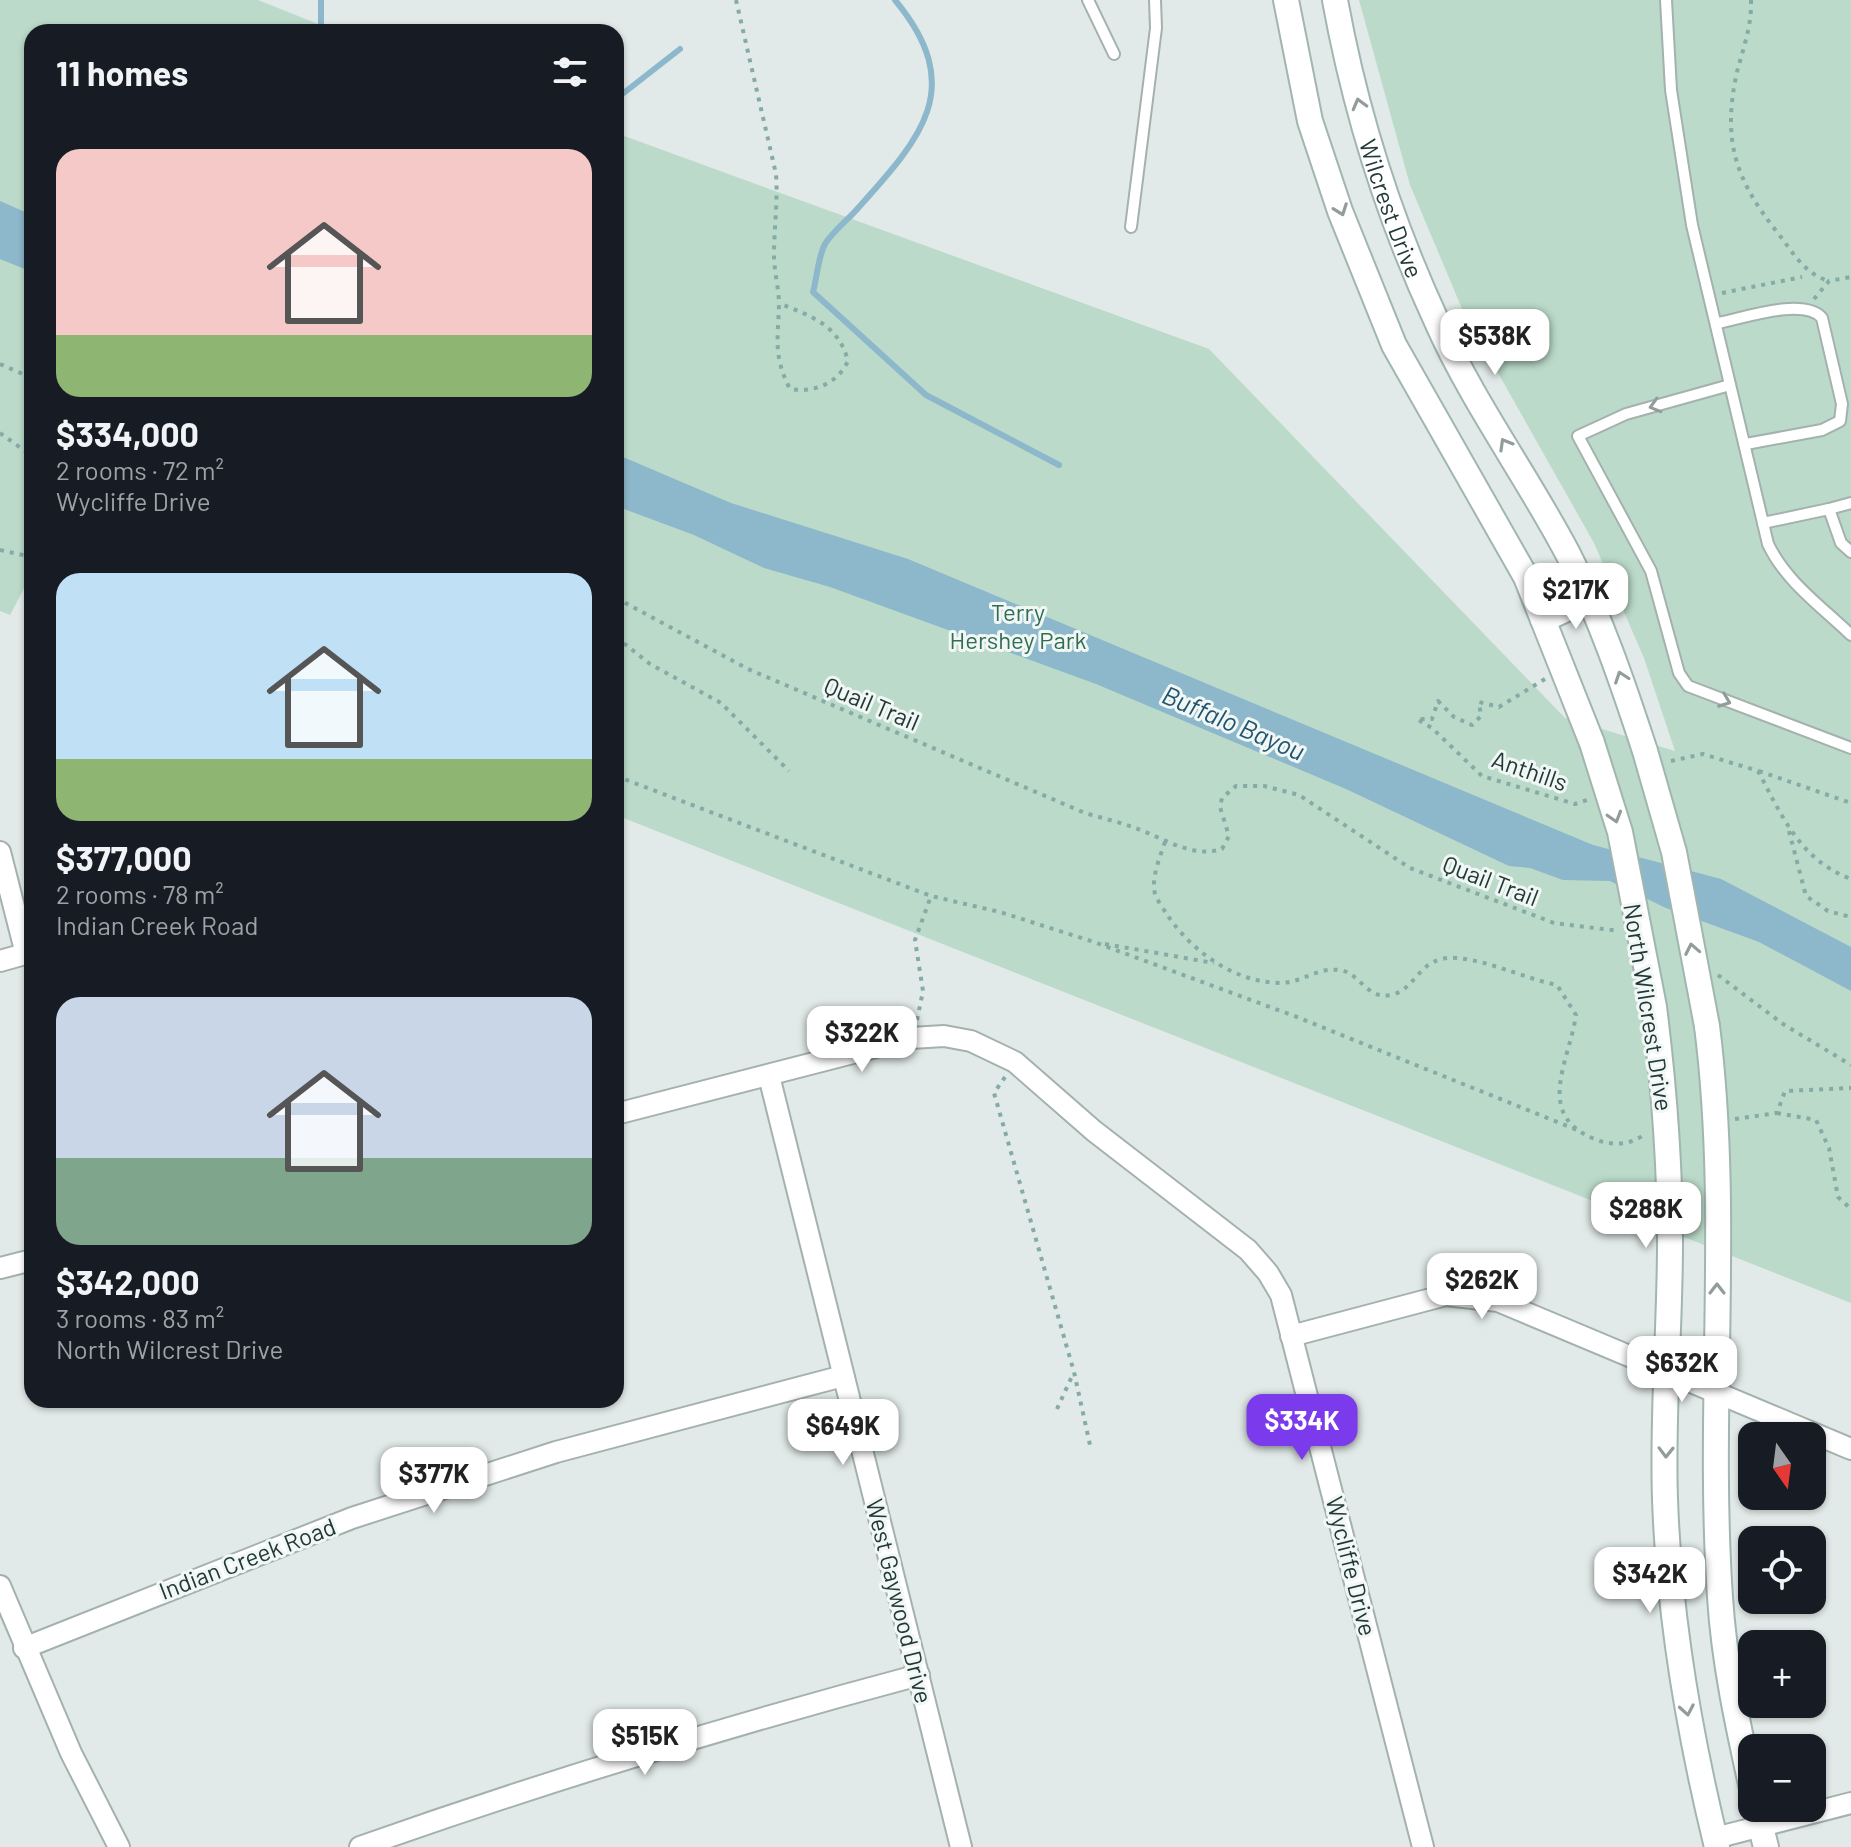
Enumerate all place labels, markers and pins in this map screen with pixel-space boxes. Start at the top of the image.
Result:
pin: $538K [1439,309,1551,377]
pin: $217K [1520,563,1632,631]
pin: $322K [806,1006,918,1074]
pin: $288K [1590,1182,1702,1250]
pin: $262K [1426,1253,1538,1321]
pin: $632K [1626,1336,1738,1404]
pin: $334K [1246,1394,1358,1462]
pin: $649K [787,1399,899,1467]
pin: $377K [378,1447,490,1515]
pin: $342K [1594,1547,1706,1615]
pin: $515K [589,1709,701,1777]

